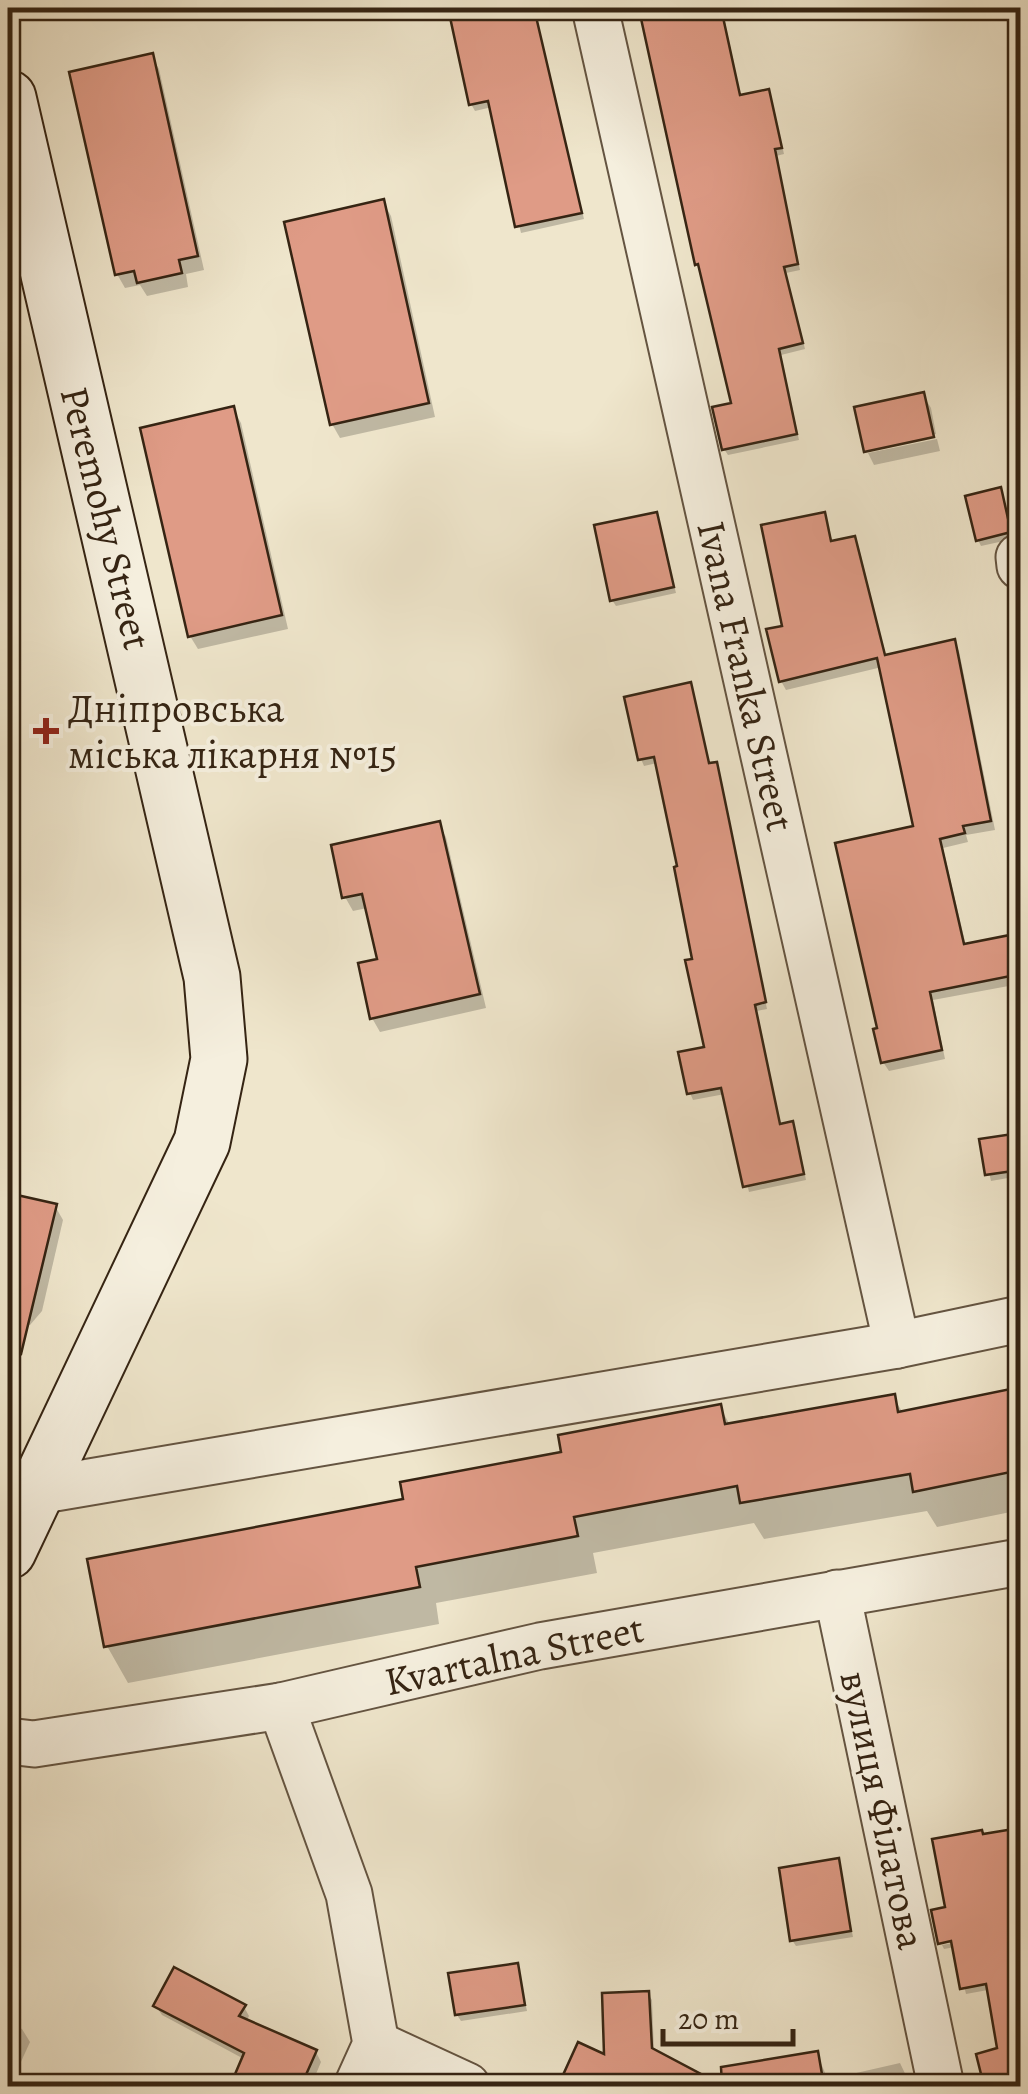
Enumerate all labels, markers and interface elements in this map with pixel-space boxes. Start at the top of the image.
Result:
street label: Peremohy Street [47,381,165,655]
street label: Ivana Franka Street [684,516,808,836]
place label: Дніпровська міська лікарня №15 [68,681,397,782]
marker: Дніпровська міська лікарня №15 [33,718,59,744]
street label: Kvartalna Street [379,1601,649,1709]
street label: вулиця Філатова [827,1666,939,1955]
scale bar [663,1984,793,2046]
text: 20 m [678,1999,739,2039]

